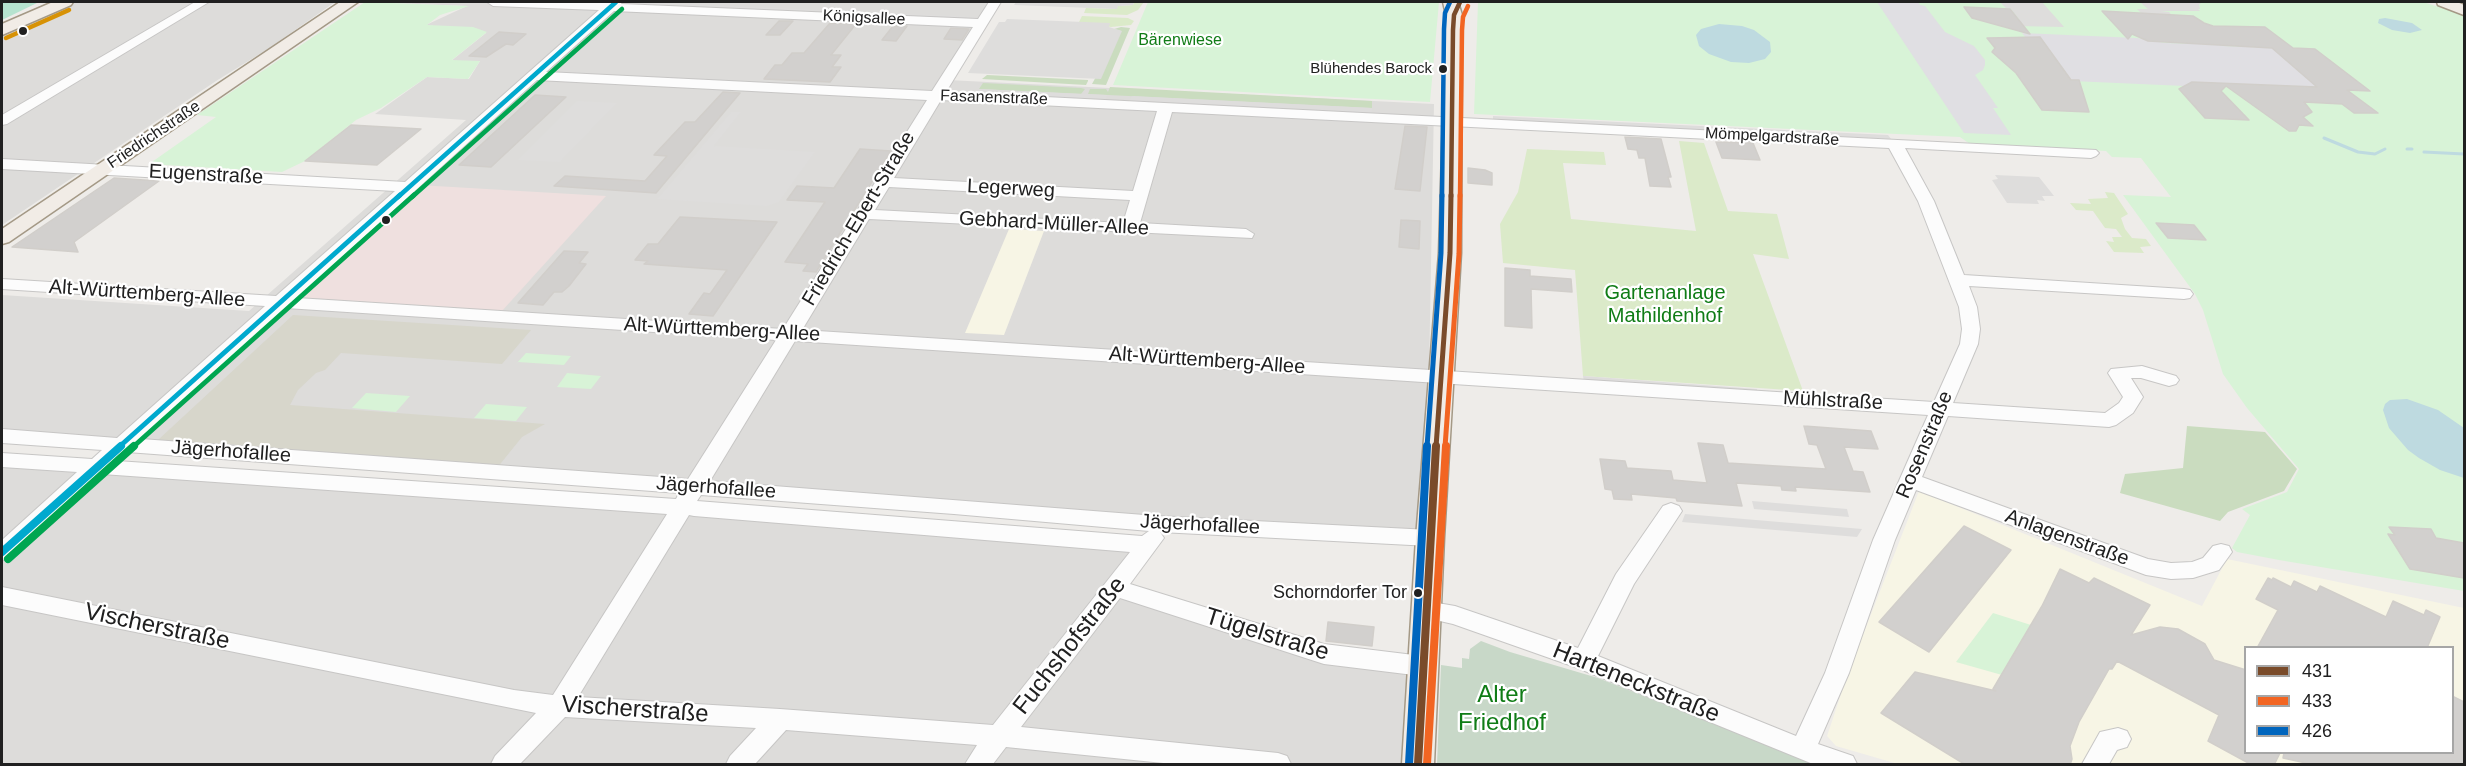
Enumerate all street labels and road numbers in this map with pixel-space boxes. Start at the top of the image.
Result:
street label: Königsallee [822,6,906,30]
street label: Fasanenstraße [940,87,1048,109]
street label: Friedrichstraße [104,97,204,173]
street label: Mömpelgardstraße [1704,124,1840,150]
street label: Friedrich-Ebert-Straße [797,128,921,310]
street label: Eugenstraße [148,160,264,190]
street label: Legerweg [967,175,1055,203]
street label: Gebhard-Müller-Allee [958,207,1150,241]
street label: Alt-Württemberg-Allee [48,275,246,313]
street label: Alt-Württemberg-Allee [623,313,821,347]
street label: Alt-Württemberg-Allee [1108,342,1306,380]
street label: Mühlstraße [1782,386,1884,416]
street label: Rosenstraße [1892,388,1958,502]
street label: Jägerhofallee [170,436,292,468]
street label: Jägerhofallee [655,472,777,504]
street label: Anlagenstraße [2002,504,2132,572]
street label: Jägerhofallee [1139,510,1261,540]
street label: Fuchshofstraße [1007,571,1133,721]
street label: Vischerstraße [82,598,232,656]
street label: Tügelstraße [1202,603,1332,667]
street label: Harteneckstraße [1548,636,1724,730]
street label: Vischerstraße [560,690,710,730]

